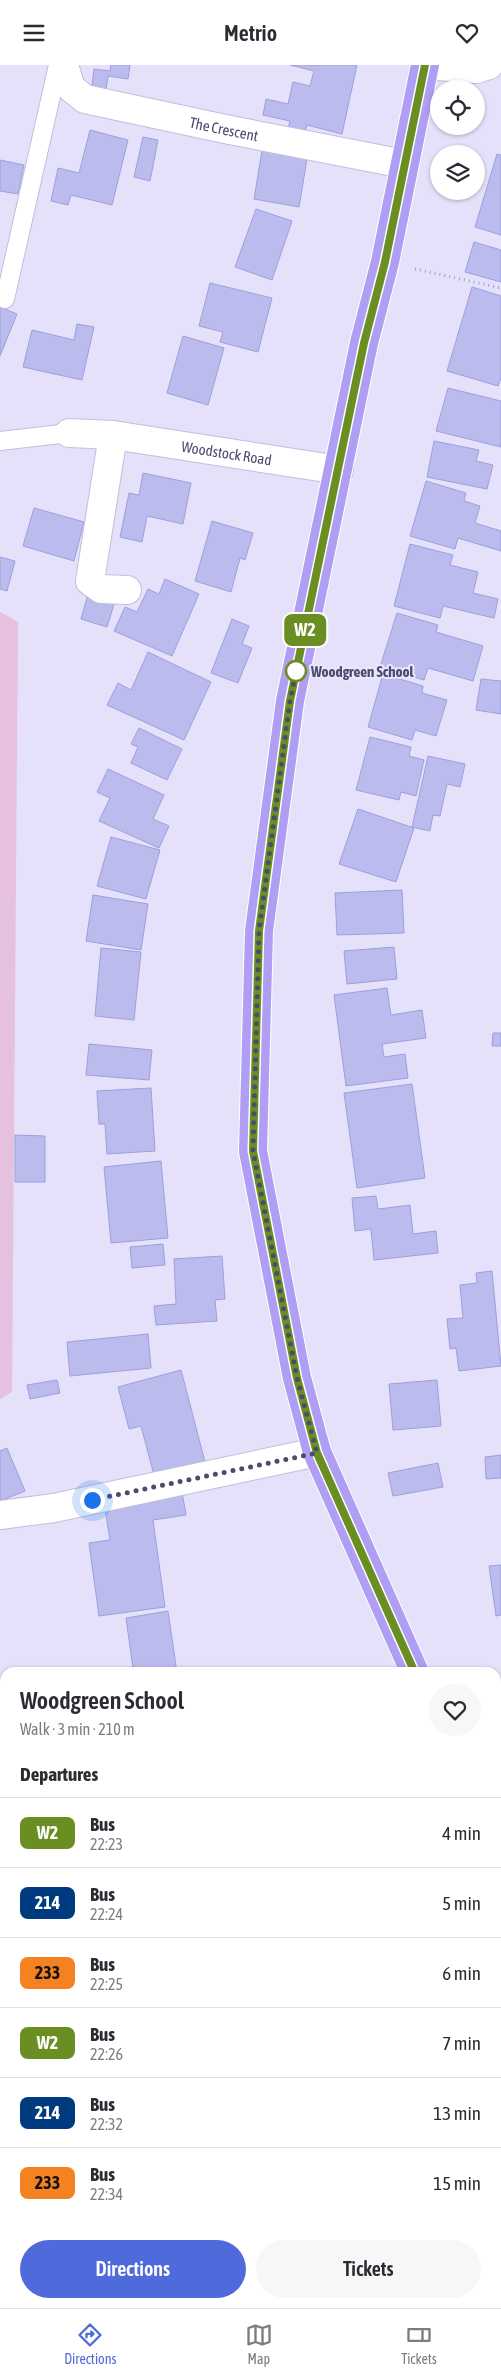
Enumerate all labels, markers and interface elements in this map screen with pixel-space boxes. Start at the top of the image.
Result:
icon: menu [20,19,48,47]
icon: heart [453,19,481,47]
text: Metrio [224,20,277,46]
map controls [430,80,485,200]
button: locate [430,80,485,135]
street label: The Crescent [188,113,260,144]
button: layers [430,145,485,200]
street label: Woodstock Road [180,437,273,468]
line badge: W2 [282,614,328,646]
text: W2 [294,619,316,640]
marker: Woodgreen School [285,660,307,682]
place label: Woodgreen School [310,663,415,680]
your location [80,1488,105,1513]
button: heart [429,1684,481,1736]
text: Woodgreen School [20,1687,184,1714]
text: Walk · 3 min · 210 m [20,1720,134,1738]
text: Departures [20,1763,98,1785]
text: Bus [90,1813,115,1835]
text: W2 [37,1822,58,1843]
text: 4 min [442,1822,481,1844]
text: 22:23 [90,1835,123,1853]
text: Bus [90,1883,115,1905]
text: 214 [35,1892,60,1913]
text: 5 min [442,1892,481,1914]
text: 22:24 [90,1905,123,1923]
text: Bus [90,1953,115,1975]
text: 233 [35,1962,60,1983]
text: 6 min [442,1962,481,1984]
text: 22:25 [90,1975,123,1993]
text: Bus [90,2023,115,2045]
text: W2 [37,2032,58,2053]
text: 7 min [442,2032,481,2054]
text: 22:26 [90,2045,123,2063]
text: Bus [90,2093,115,2115]
text: 214 [35,2102,60,2123]
text: 13 min [433,2102,481,2124]
text: 22:32 [90,2115,123,2133]
text: Bus [90,2163,115,2185]
text: 233 [35,2172,60,2193]
text: 15 min [433,2172,481,2194]
text: 22:34 [90,2185,123,2203]
button: Directions [20,2240,246,2298]
button: Tickets [256,2240,481,2298]
tab: Directions [64,2321,116,2367]
tab: Map [245,2321,273,2367]
tab: Tickets [401,2321,437,2367]

